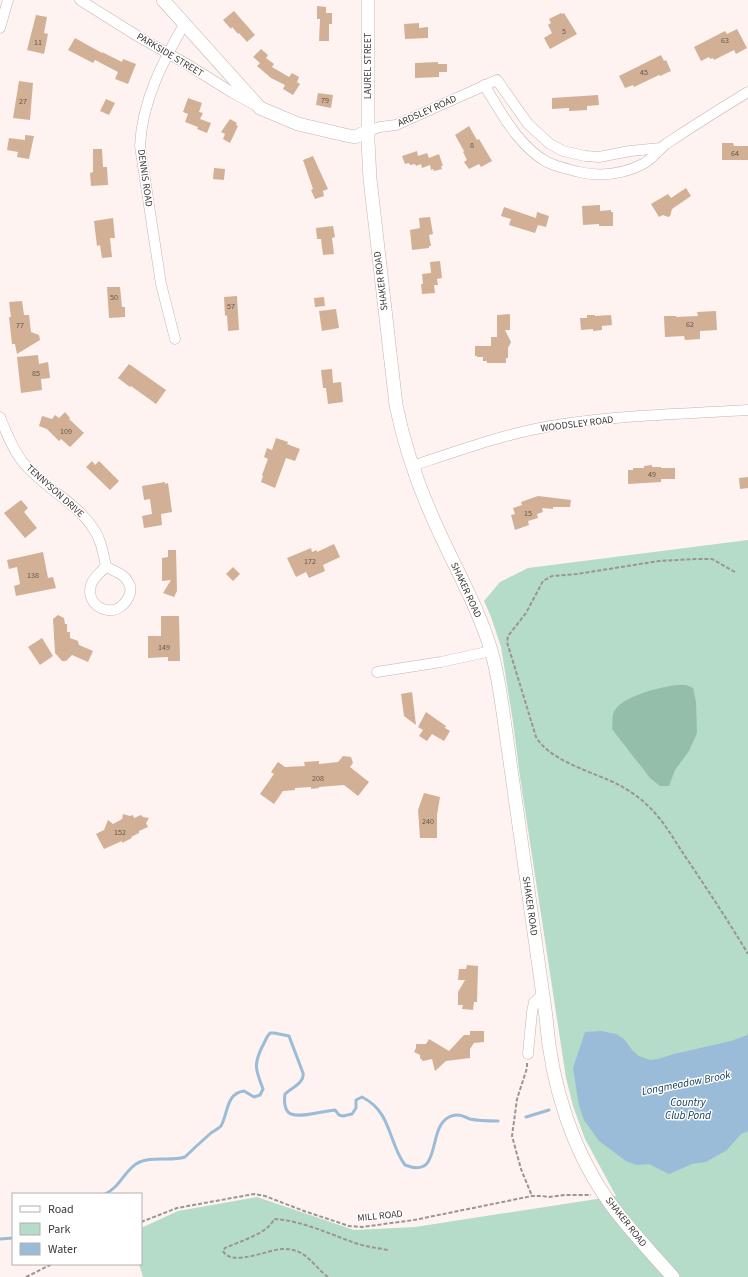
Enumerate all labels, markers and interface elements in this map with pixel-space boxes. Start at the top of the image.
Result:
house number: 5 [562,26,566,37]
street label: PARKSIDE STREET [134,30,207,81]
street label: LAUREL STREET [361,32,375,99]
house number: 63 [721,35,729,46]
house number: 11 [34,37,42,48]
house number: 45 [640,67,648,78]
street label: ARDSLEY ROAD [395,92,459,130]
house number: 79 [321,95,329,106]
house number: 27 [19,96,27,107]
house number: 8 [470,140,474,151]
street label: DENNIS ROAD [134,148,156,208]
house number: 64 [731,148,739,159]
street label: SHAKER ROAD [370,250,392,312]
house number: 50 [110,292,118,303]
house number: 57 [227,301,235,312]
house number: 62 [686,319,694,330]
house number: 77 [16,320,24,331]
house number: 85 [32,368,40,379]
street label: WOODSLEY ROAD [540,413,614,435]
house number: 109 [60,426,72,437]
street label: TENNYSON DRIVE [23,461,87,521]
house number: 49 [648,469,656,480]
house number: 15 [524,508,532,519]
house number: 172 [304,556,316,567]
street label: SHAKER ROAD [447,560,485,620]
house number: 138 [27,570,39,581]
house number: 149 [158,642,170,653]
house number: 208 [312,773,324,784]
house number: 240 [422,816,434,827]
house number: 152 [114,827,126,838]
street label: SHAKER ROAD [519,875,541,937]
water label: Longmeadow Brook [640,1067,732,1099]
water label: Country Club Pond [665,1095,712,1123]
legend [12,1193,142,1265]
street label: SHAKER ROAD [602,1194,650,1250]
text: Road [48,1201,74,1218]
street label: MILL ROAD [357,1207,403,1225]
text: Park [48,1221,70,1238]
text: Water [48,1241,78,1258]

